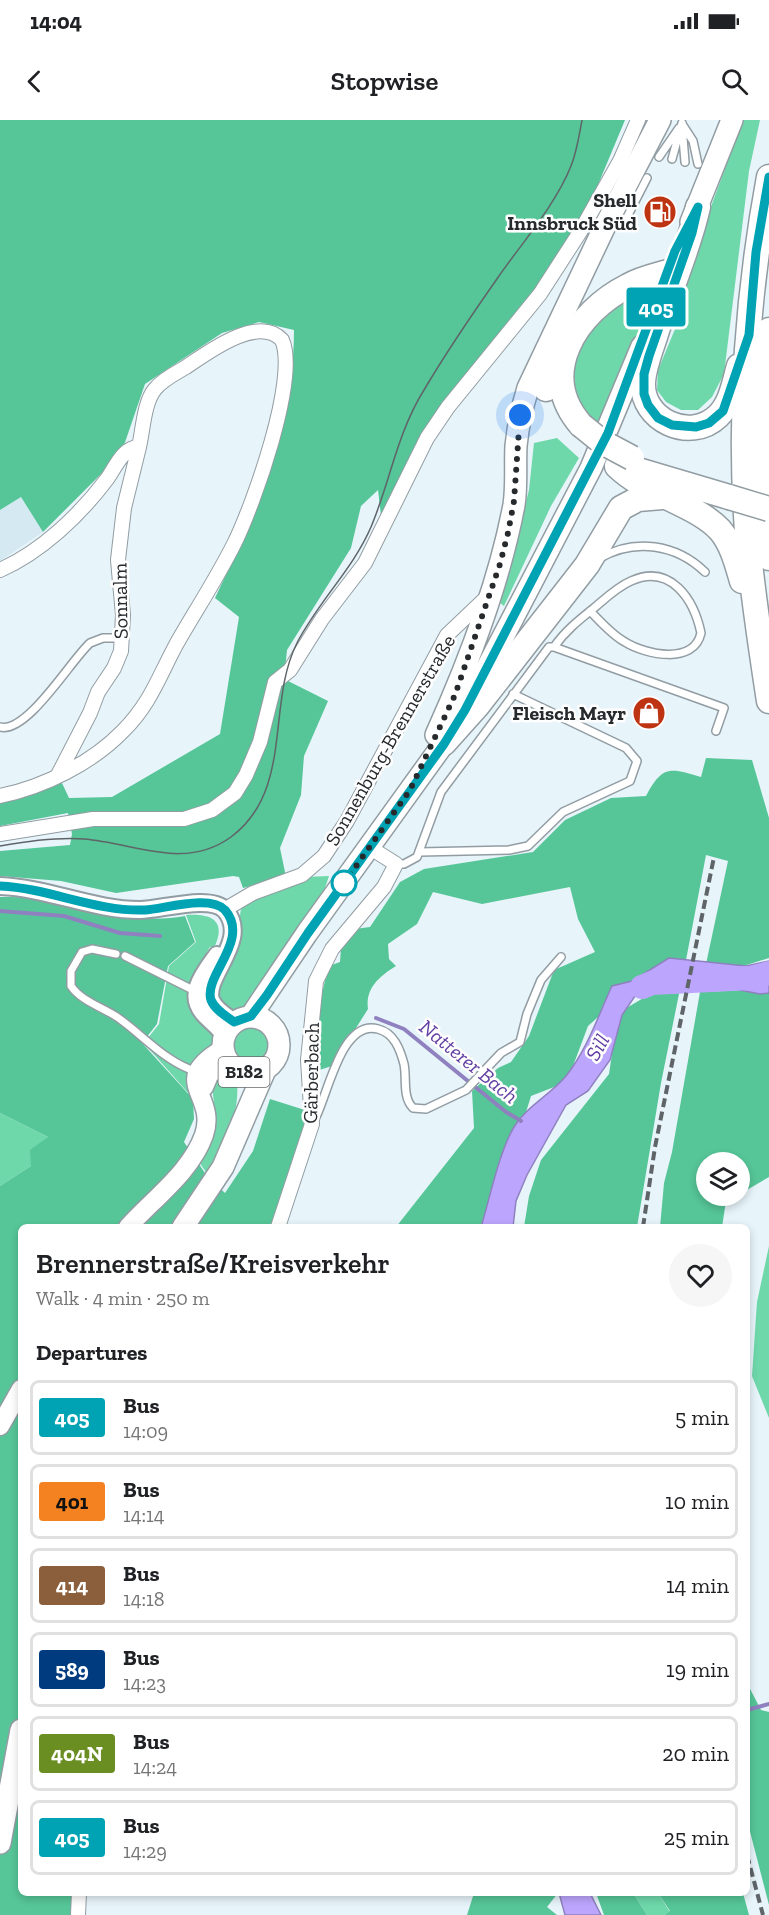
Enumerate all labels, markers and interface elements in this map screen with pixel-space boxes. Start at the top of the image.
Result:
text: 14:04 [30,8,82,35]
icon: back [18,65,51,98]
text: Stopwise [331,65,438,97]
icon: search [718,65,751,98]
place label: Shell Innsbruck Süd [507,188,638,235]
fuel station icon: Shell Innsbruck Süd [642,194,678,230]
line badge: 405 [622,288,690,327]
text: 405 [638,295,674,320]
your location [505,400,535,430]
street label: Sonnalm [107,562,133,639]
street label: Sonnenburg-Brennerstraße [320,630,460,850]
shop icon: Fleisch Mayr [631,695,667,731]
place label: Fleisch Mayr [512,701,626,725]
unlabelled marker [331,870,357,896]
water label: Natterer Bach [415,1014,523,1108]
street label: Gärberbach [298,1021,324,1124]
water label: Sill [580,1029,614,1065]
road number: B182 [218,1057,270,1087]
map controls [696,1152,750,1206]
button: layers [696,1152,750,1206]
button: heart [669,1244,732,1307]
text: Brennerstraße/Kreisverkehr [36,1247,390,1280]
text: Walk · 4 min · 250 m [36,1286,210,1310]
text: Departures [36,1339,147,1366]
text: Bus [123,1392,160,1419]
text: 5 min [675,1404,729,1431]
text: 405 [54,1405,90,1430]
text: 14:09 [123,1419,168,1443]
text: Bus [123,1476,160,1503]
text: 10 min [665,1488,729,1515]
text: 401 [56,1489,88,1514]
text: 14:14 [123,1503,164,1527]
text: Bus [123,1560,160,1587]
text: 14 min [666,1572,729,1599]
text: 414 [56,1573,88,1598]
text: 14:18 [123,1587,164,1611]
text: Bus [123,1644,160,1671]
text: 19 min [666,1656,729,1683]
text: 589 [55,1657,89,1682]
text: 14:23 [123,1671,166,1695]
text: Bus [133,1728,170,1755]
text: 20 min [662,1740,729,1767]
text: 404N [51,1741,103,1766]
text: 14:24 [133,1755,177,1779]
text: Bus [123,1812,160,1839]
text: 25 min [664,1824,729,1851]
text: 405 [54,1825,90,1850]
text: 14:29 [123,1839,167,1863]

